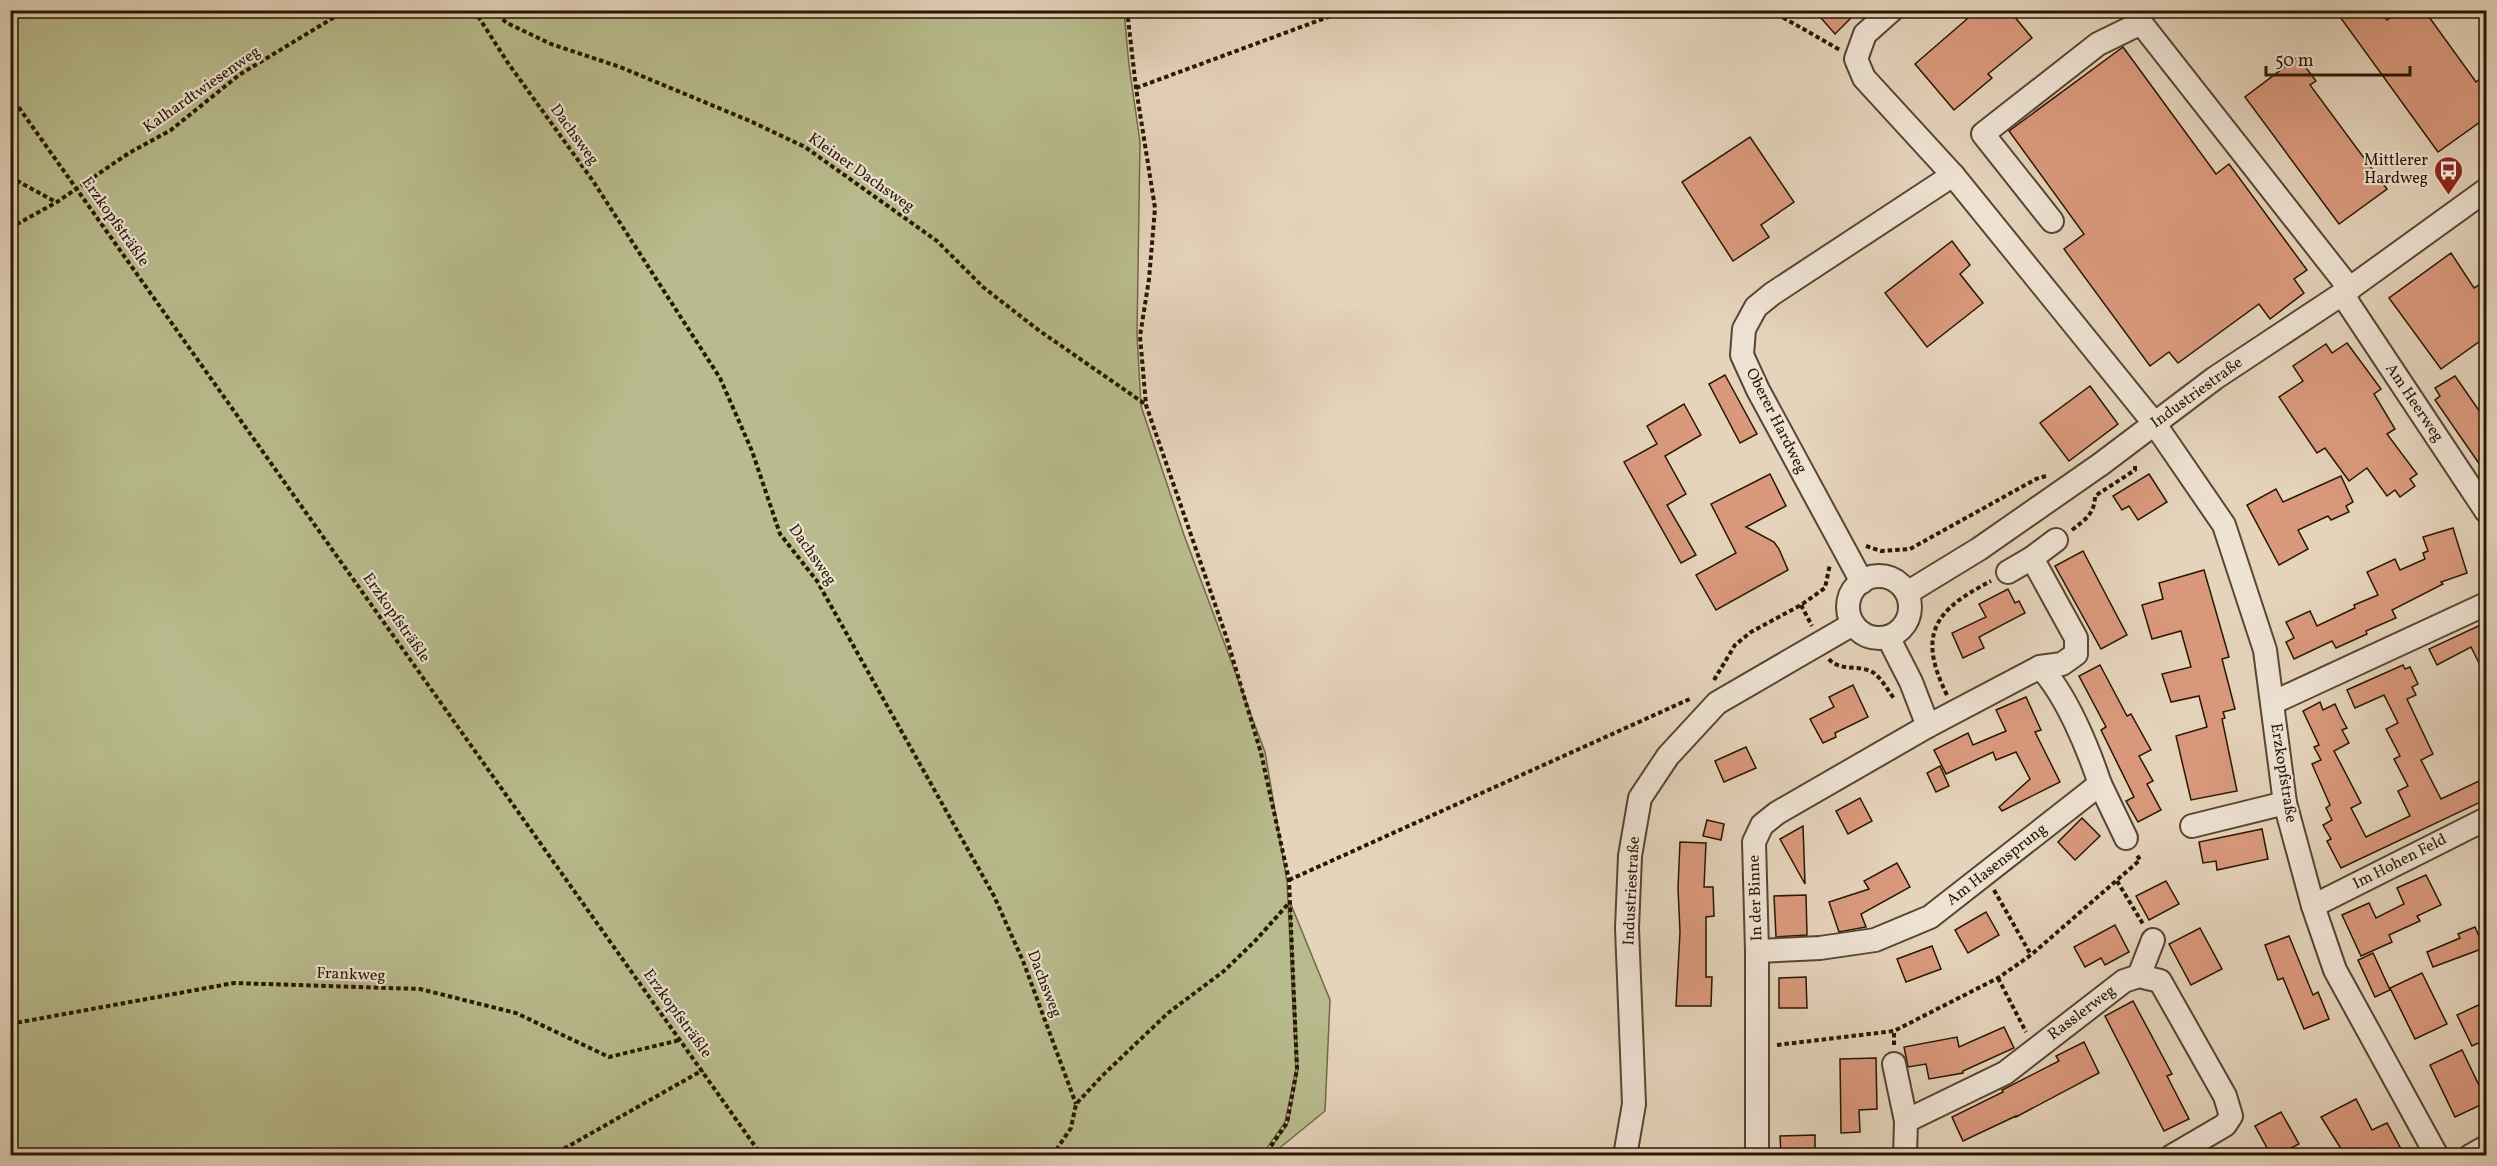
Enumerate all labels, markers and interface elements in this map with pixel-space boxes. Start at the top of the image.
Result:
scale bar [2266,39,2410,77]
street label: Kalhardtwiesenweg [139,41,265,139]
text: 50 m [2275,49,2314,74]
street label: Dachsweg [544,100,604,170]
street label: Kleiner Dachsweg [803,128,919,218]
place label: Mittlerer Hardweg [2364,150,2428,190]
bus stop icon: Mittlerer Hardweg [2433,154,2465,196]
street label: Erzkopfsträßle [76,173,154,271]
street label: Industriestraße [2146,352,2248,434]
street label: Am Heerweg [2380,359,2448,447]
street label: Oberer Hardweg [1740,364,1812,478]
street label: Dachsweg [783,520,841,590]
street label: Erzkopfsträßle [357,569,435,667]
street label: Erzkopfstraße [2264,722,2302,824]
street label: Am Hasensprung [1942,819,2052,911]
street label: Im Hohen Feld [2349,829,2451,895]
street label: Industriestraße [1618,836,1646,946]
street label: In der Binne [1743,854,1769,942]
street label: Dachsweg [1021,947,1067,1021]
street label: Frankweg [316,963,386,987]
street label: Erzkopfsträßle [637,965,717,1063]
street label: Rasslerweg [2044,980,2120,1046]

